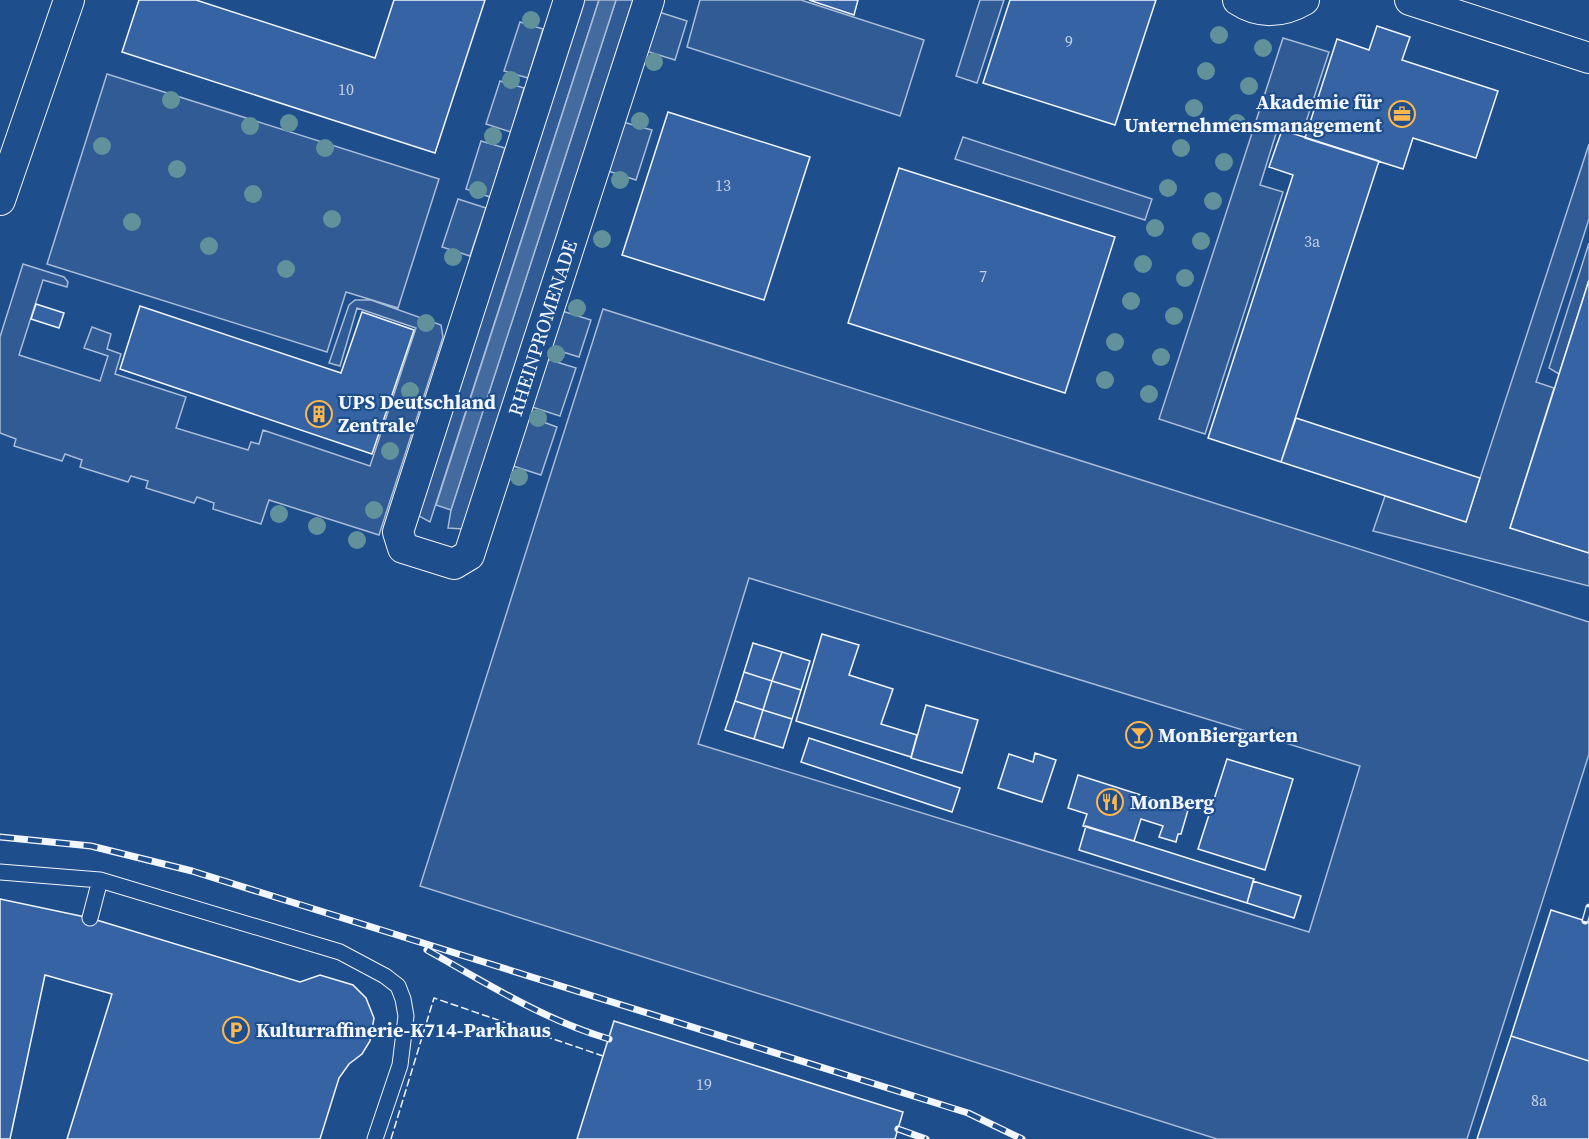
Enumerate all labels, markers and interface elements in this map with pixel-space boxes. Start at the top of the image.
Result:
house number: 9 [1065,30,1073,52]
house number: 10 [338,78,354,100]
place label: Akademie für Unternehmensmanagement [1124,88,1383,139]
office icon: Akademie für Unternehmensmanagement [1387,99,1417,129]
house number: 13 [715,174,731,196]
house number: 3a [1304,230,1321,252]
street label: RHEINPROMENADE [501,237,584,420]
house number: 7 [979,265,987,287]
place label: UPS Deutschland Zentrale [338,388,496,439]
building icon: UPS Deutschland Zentrale [304,399,334,429]
bar icon: MonBiergarten [1124,720,1154,750]
place label: MonBiergarten [1158,721,1298,749]
restaurant icon: MonBerg [1095,787,1125,817]
place label: MonBerg [1130,788,1215,816]
parking icon: Kulturraffinerie-K714-Parkhaus [221,1015,251,1045]
place label: Kulturraffinerie-K714-Parkhaus [256,1016,551,1044]
house number: 19 [696,1073,712,1095]
house number: 8a [1531,1089,1548,1111]

